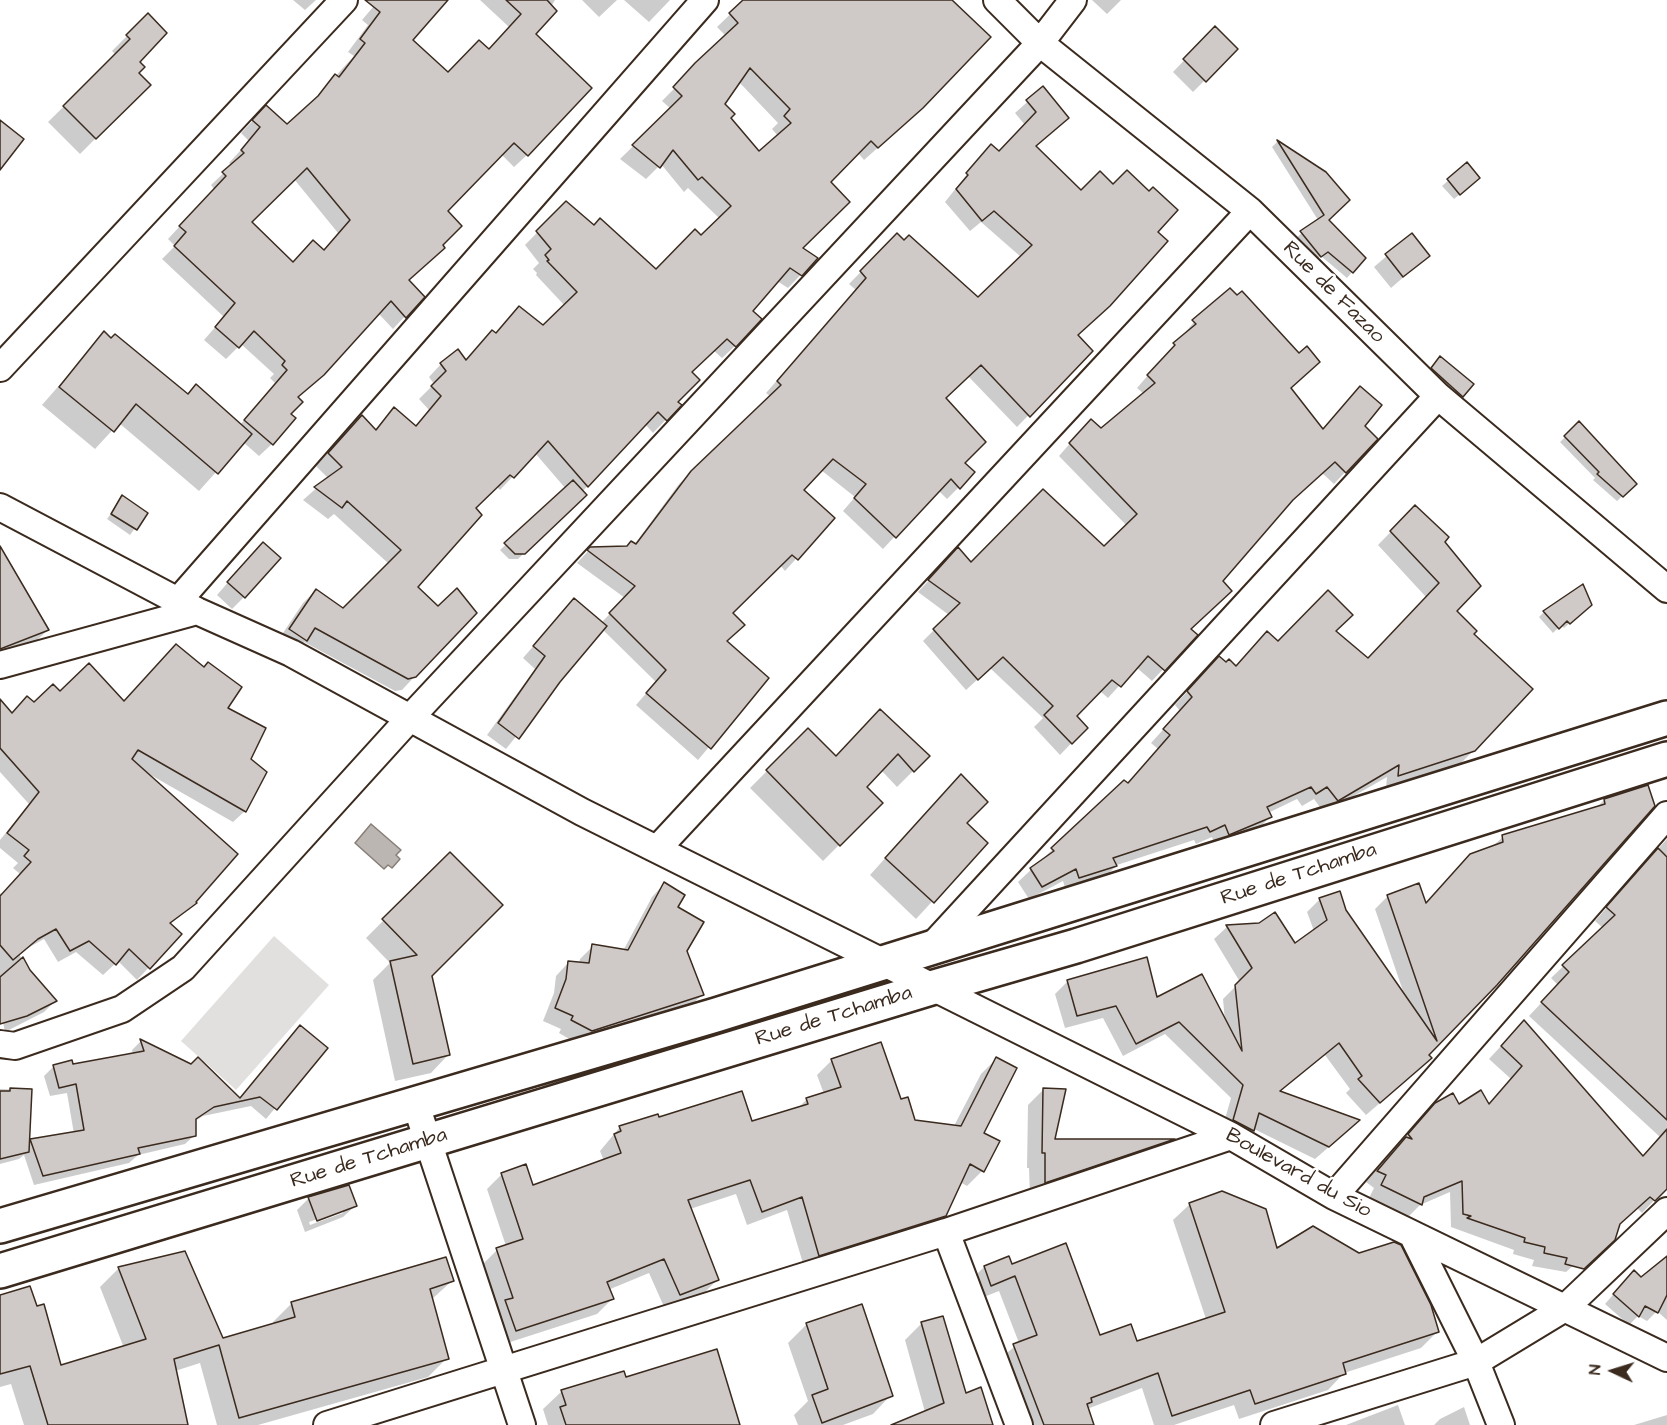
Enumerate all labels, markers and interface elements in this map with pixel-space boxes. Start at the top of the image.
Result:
street label: Rue de Fazao [1277,237,1389,349]
street label: Rue de Tchamba [1218,838,1380,912]
street label: Rue de Tchamba [753,981,915,1053]
street label: Rue de Tchamba [288,1123,450,1195]
street label: Boulevard du Sio [1221,1124,1375,1224]
north arrow [1583,1341,1643,1401]
text: N [1584,1364,1606,1376]

